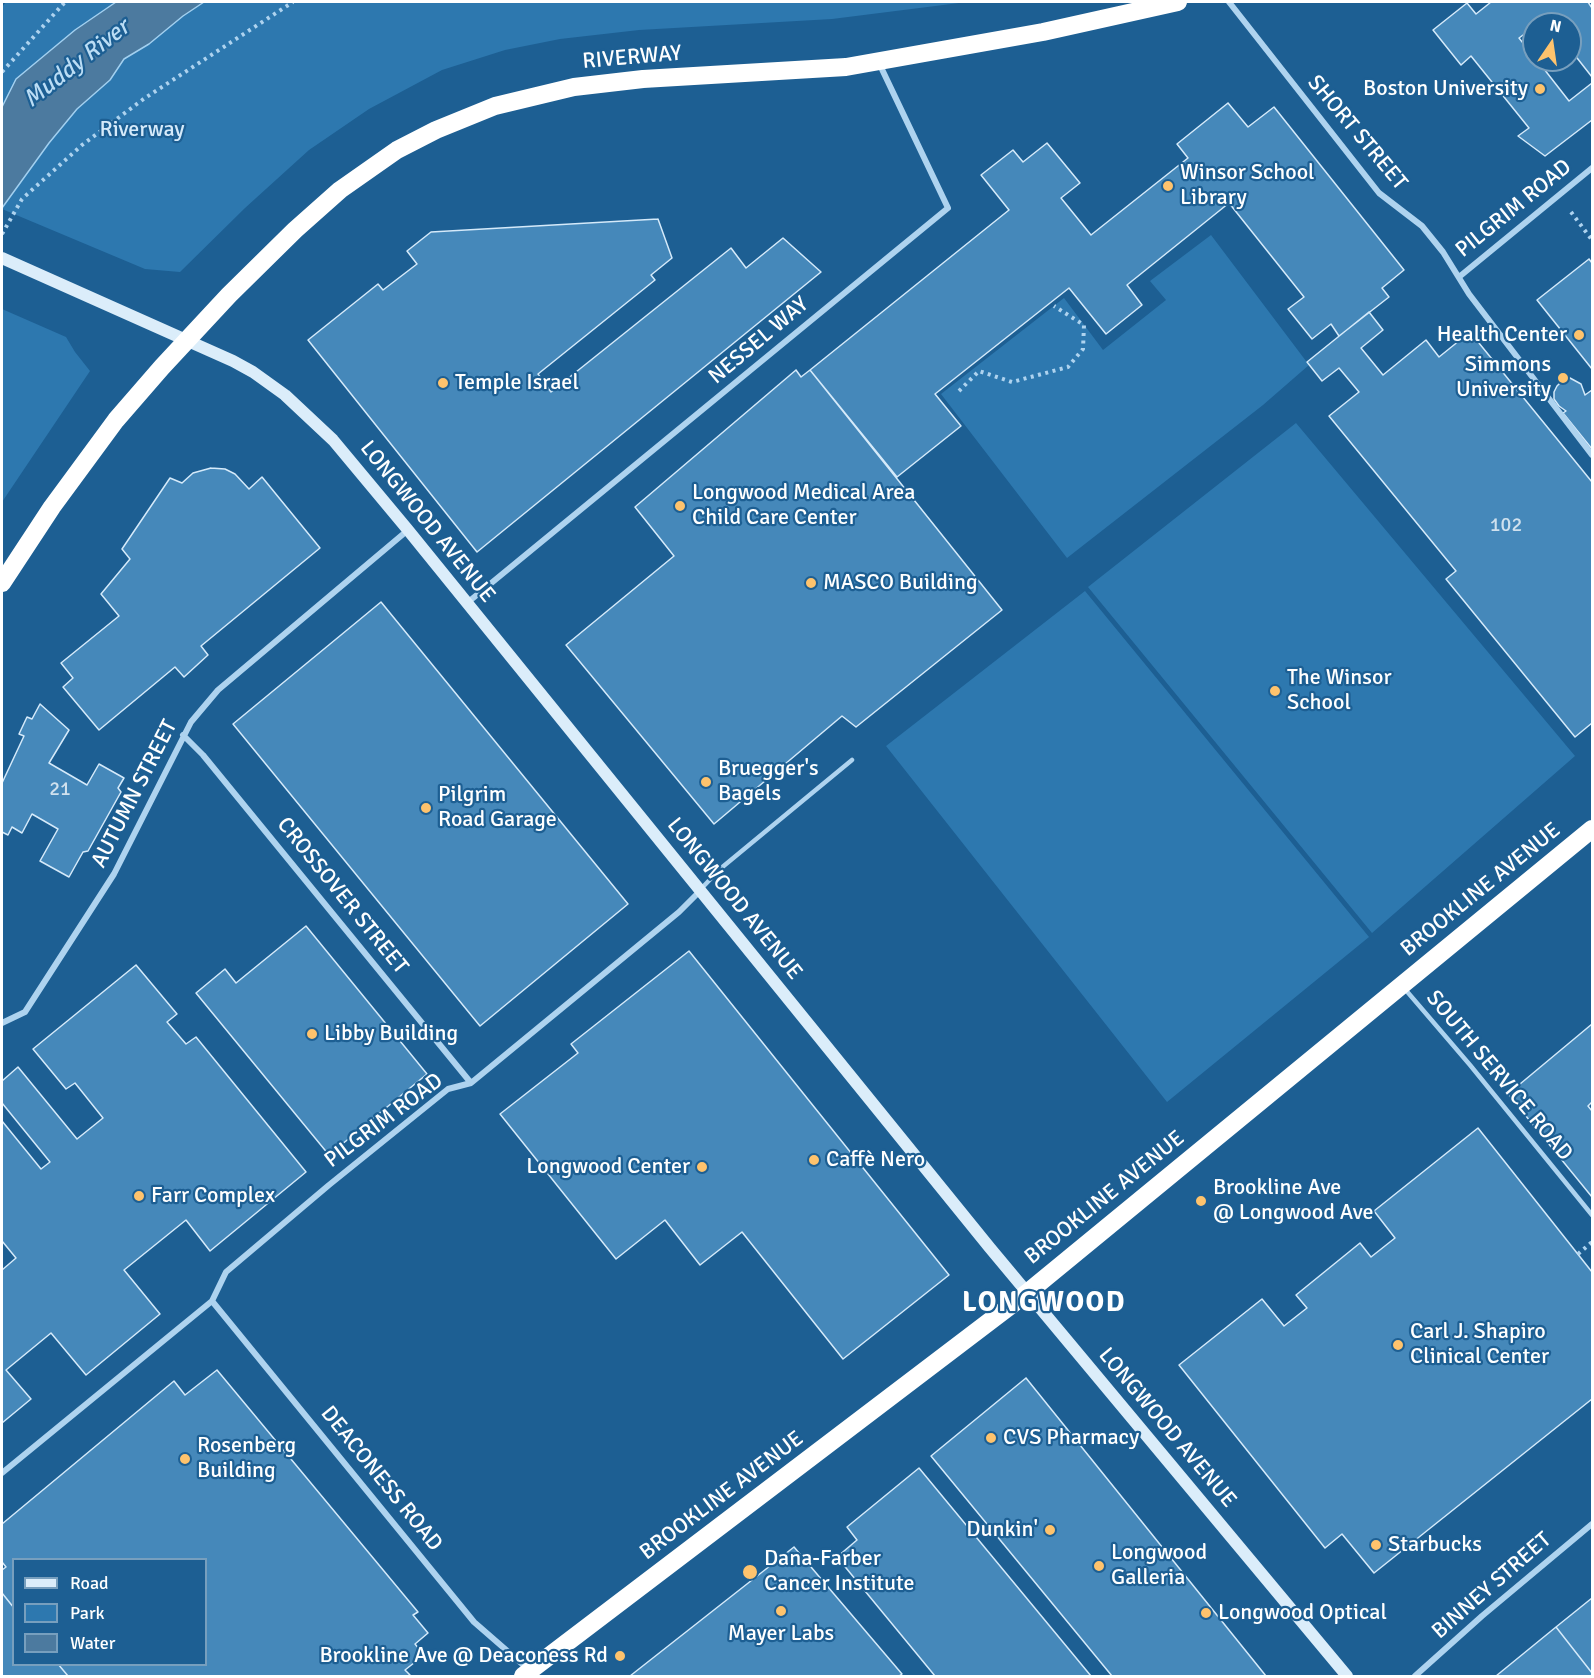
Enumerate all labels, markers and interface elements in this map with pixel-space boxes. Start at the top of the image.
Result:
north arrow [1522,12,1582,72]
water label: Muddy River [18,14,136,114]
text: N [1548,15,1563,37]
street label: RIVERWAY [581,41,683,75]
street label: SHORT STREET [1301,70,1413,196]
place label: Boston University [1363,76,1528,102]
marker: Boston University [1533,82,1547,96]
park label: Riverway [99,117,185,143]
street label: PILGRIM ROAD [1451,154,1577,264]
place label: Winsor School Library [1180,160,1315,212]
marker: Winsor School Library [1161,179,1175,193]
street label: NESSEL WAY [704,292,814,390]
place label: Health Center [1437,322,1567,348]
marker: Health Center [1572,328,1586,342]
place label: Simmons University [1456,352,1551,404]
place label: Temple Israel [455,370,579,396]
marker: Simmons University [1556,371,1570,385]
marker: Temple Israel [436,376,450,390]
street label: LONGWOOD AVENUE [354,436,500,608]
place label: Longwood Medical Area Child Care Center [692,480,915,532]
marker: Longwood Medical Area Child Care Center [673,499,687,513]
house number: 102 [1490,514,1522,538]
place label: MASCO Building [823,570,978,596]
marker: MASCO Building [804,576,818,590]
place label: The Winsor School [1287,665,1391,716]
marker: The Winsor School [1268,684,1282,698]
street label: AUTUMN STREET [86,716,184,872]
place label: Bruegger's Bagels [718,756,819,807]
marker: Bruegger's Bagels [699,775,713,789]
house number: 21 [49,778,71,802]
place label: Pilgrim Road Garage [438,782,557,834]
marker: Pilgrim Road Garage [419,801,433,815]
street label: CROSSOVER STREET [271,812,413,980]
street label: LONGWOOD AVENUE [661,813,807,985]
street label: BROOKLINE AVENUE [1396,818,1566,962]
street label: SOUTH SERVICE ROAD [1420,986,1578,1166]
place label: Libby Building [324,1021,458,1047]
marker: Libby Building [305,1027,319,1041]
street label: PILGRIM ROAD [320,1068,448,1174]
street label: BROOKLINE AVENUE [1020,1126,1190,1270]
place label: Caffè Nero [826,1147,925,1173]
marker: Caffè Nero [807,1153,821,1167]
place label: Longwood Center [526,1154,690,1180]
marker: Longwood Center [695,1160,709,1174]
place label: Brookline Ave @ Longwood Ave [1213,1175,1373,1226]
place label: Farr Complex [151,1183,275,1209]
marker: Farr Complex [132,1189,146,1203]
marker: Brookline Ave @ Longwood Ave [1194,1194,1208,1208]
district label: LONGWOOD [962,1287,1126,1321]
place label: Carl J. Shapiro Clinical Center [1410,1319,1549,1370]
marker: Carl J. Shapiro Clinical Center [1391,1338,1405,1352]
street label: LONGWOOD AVENUE [1092,1343,1242,1513]
street label: DEACONESS ROAD [314,1401,448,1557]
place label: CVS Pharmacy [1003,1425,1139,1451]
street label: BROOKLINE AVENUE [635,1426,809,1566]
marker: CVS Pharmacy [984,1431,998,1445]
place label: Rosenberg Building [197,1433,296,1484]
marker: Rosenberg Building [178,1452,192,1466]
place label: Dunkin' [966,1517,1038,1543]
marker: Dunkin' [1043,1523,1057,1537]
street label: BINNEY STREET [1427,1527,1557,1645]
place label: Starbucks [1388,1532,1482,1558]
marker: Starbucks [1369,1538,1383,1552]
place label: Longwood Galleria [1111,1540,1207,1592]
place label: Dana-Farber Cancer Institute [764,1546,915,1598]
legend [12,1558,207,1666]
marker: Longwood Galleria [1092,1559,1106,1573]
marker: Dana-Farber Cancer Institute [741,1563,759,1581]
text: Road [70,1572,109,1594]
place label: Longwood Optical [1218,1600,1387,1626]
text: Park [70,1602,105,1624]
marker: Mayer Labs [774,1604,788,1618]
marker: Longwood Optical [1199,1606,1213,1620]
place label: Mayer Labs [728,1621,834,1647]
text: Water [70,1632,115,1654]
place label: Brookline Ave @ Deaconess Rd [320,1643,608,1669]
marker: Brookline Ave @ Deaconess Rd [613,1649,627,1663]

